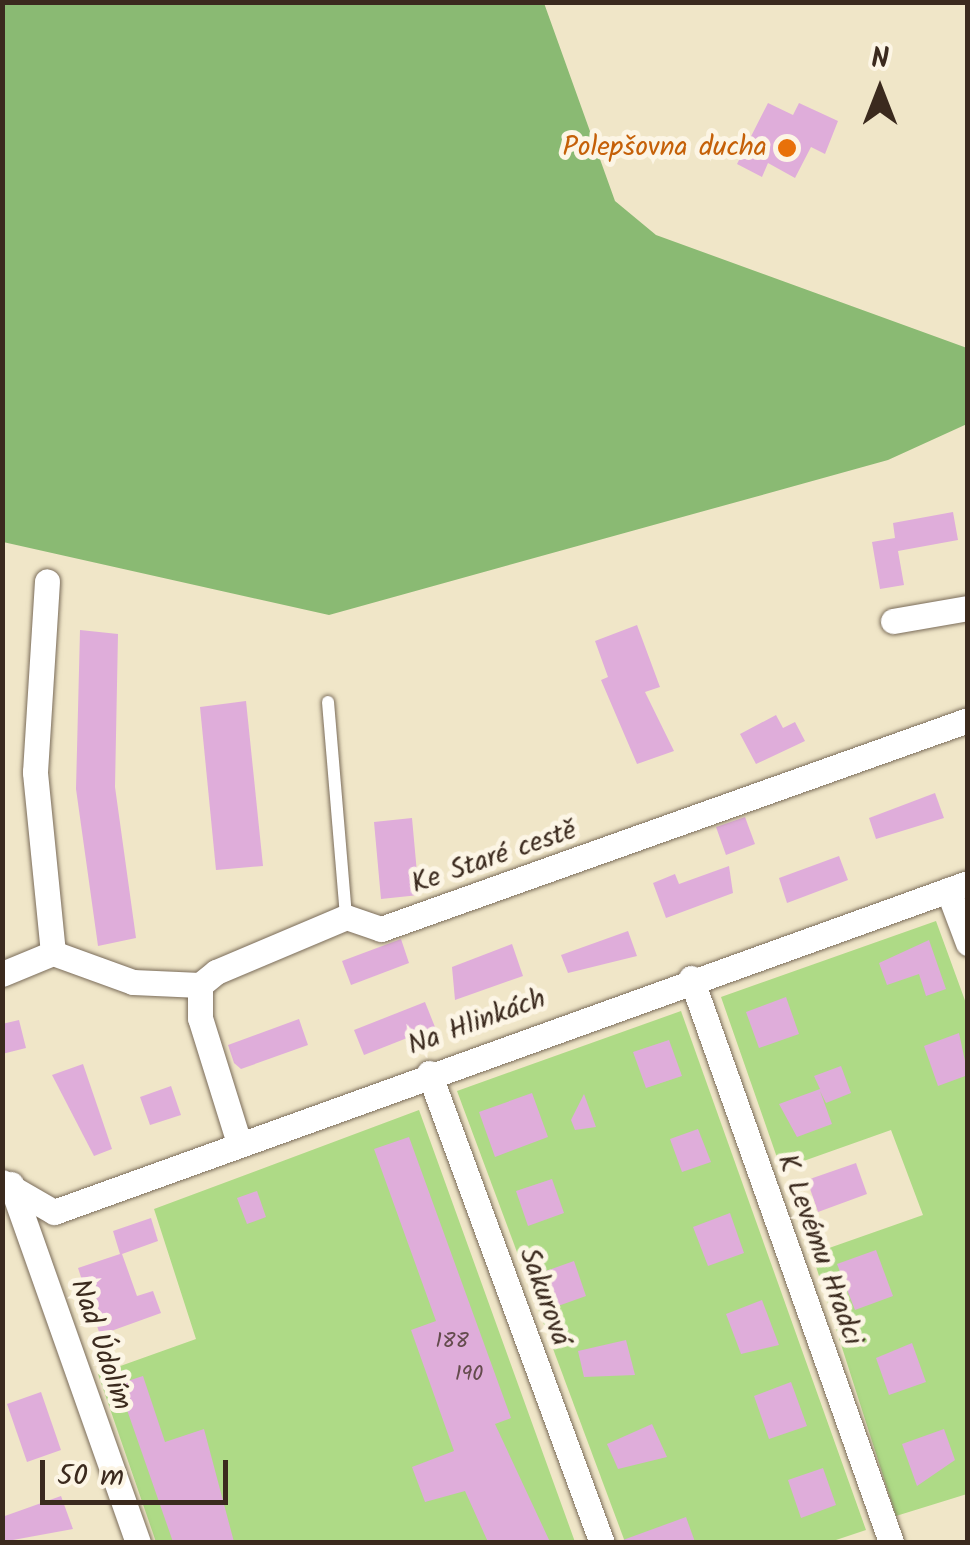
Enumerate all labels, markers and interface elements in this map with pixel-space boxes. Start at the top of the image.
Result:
text: N [871,37,889,82]
north arrow [830,40,930,140]
place label: Polepšovna ducha [563,131,767,165]
marker: Polepšovna ducha [776,137,798,159]
street label: Ke Staré cestě [407,814,581,902]
street label: Na Hlinkách [403,983,551,1063]
street label: K Levému Hradci [769,1150,869,1350]
street label: Sakurová [511,1244,577,1350]
street label: Nad Údolím [62,1275,138,1415]
house number: 188 [435,1329,469,1355]
house number: 190 [455,1362,483,1388]
scale bar [45,1440,232,1502]
text: 50 m [57,1453,124,1501]

